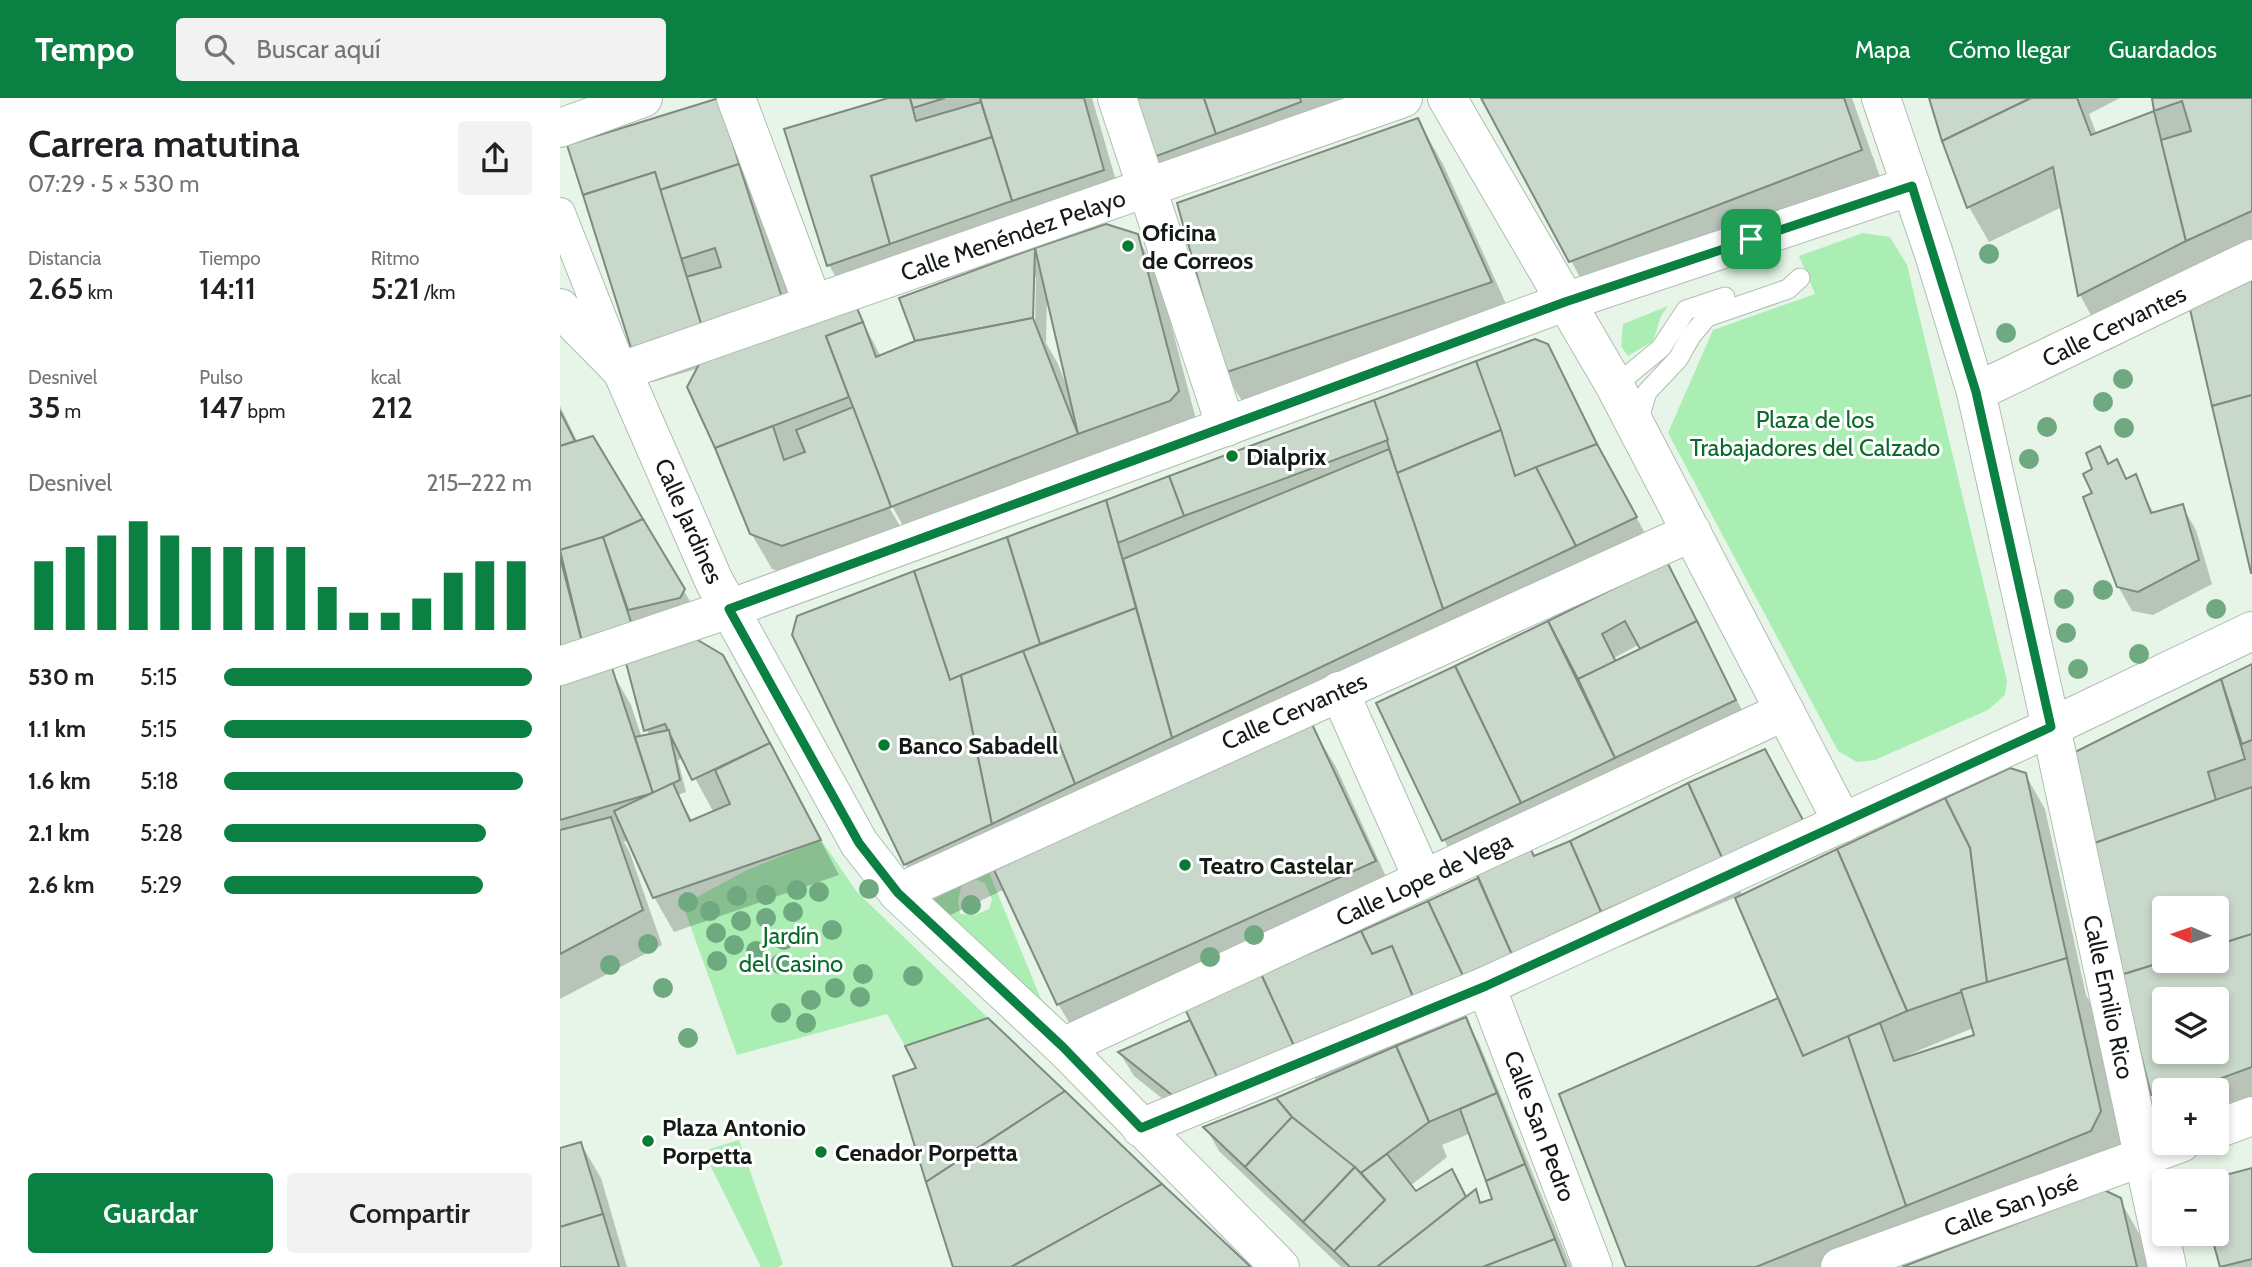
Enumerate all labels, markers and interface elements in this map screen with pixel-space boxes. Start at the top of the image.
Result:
search box [176,18,666,81]
text: Tempo [35,29,134,69]
icon: search [200,30,238,68]
text: Buscar aquí [256,33,380,65]
text: Mapa [1855,35,1911,64]
text: Cómo llegar [1949,35,2070,64]
text: Guardados [2108,35,2217,64]
text: Carrera matutina [28,120,300,167]
button: share [458,121,532,195]
text: 07:29 · 5 × 530 m [28,170,200,198]
street label: Calle Menéndez Pelayo [897,183,1129,287]
pin [1721,209,1781,269]
place label: Oficina de Correos [1142,218,1253,275]
icon: arrive [1732,220,1770,258]
marker: Oficina de Correos [1120,238,1136,254]
text: Distancia [28,247,102,270]
text: Tiempo [199,247,261,270]
text: Ritmo [371,247,420,270]
text: 2.65 [28,270,83,307]
text: 14:11 [199,270,256,307]
text: 5:21 [371,270,420,307]
street label: Calle Cervantes [2037,279,2191,373]
text: km [83,281,113,304]
text: /km [420,281,455,304]
text: Desnivel [28,366,97,389]
text: Pulso [199,366,243,389]
text: kcal [371,366,401,389]
text: 35 [28,389,60,426]
text: 147 [199,389,243,426]
text: 212 [371,389,413,426]
text: m [60,400,81,423]
text: bpm [243,400,285,423]
park label: Plaza de los Trabajadores del Calzado [1690,405,1940,462]
place label: Dialprix [1246,442,1327,471]
marker: Dialprix [1224,448,1240,464]
street label: Calle Jardines [649,454,730,588]
text: Desnivel [28,469,112,497]
text: 215–222 m [426,469,532,497]
text: 530 m [28,663,94,691]
text: 5:15 [140,663,177,691]
street label: Calle Cervantes [1217,666,1371,756]
text: 1.1 km [28,715,86,743]
text: 5:15 [140,715,177,743]
place label: Banco Sabadell [898,731,1058,760]
marker: Banco Sabadell [876,737,892,753]
text: 1.6 km [28,767,91,795]
text: 5:18 [140,767,179,795]
text: 2.1 km [28,819,90,847]
text: 5:28 [140,819,183,847]
street label: Calle Lope de Vega [1331,825,1517,933]
place label: Teatro Castelar [1199,851,1353,880]
marker: Teatro Castelar [1177,857,1193,873]
text: 2.6 km [28,871,95,899]
text: 5:29 [140,871,182,899]
north arrow [2152,896,2230,973]
map controls [2152,896,2229,1246]
street label: Calle Emilio Rico [2077,912,2141,1082]
park label: Jardín del Casino [739,921,843,978]
button: layers [2152,987,2229,1064]
street label: Calle San Pedro [1498,1047,1582,1205]
button: + [2152,1078,2229,1155]
place label: Plaza Antonio Porpetta [662,1113,806,1170]
marker: Plaza Antonio Porpetta [640,1133,656,1149]
place label: Cenador Porpetta [835,1138,1018,1167]
marker: Cenador Porpetta [813,1144,829,1160]
street label: Calle San José [1940,1167,2082,1243]
button: − [2152,1169,2229,1246]
button: Guardar [28,1173,273,1253]
button: Compartir [287,1173,532,1253]

